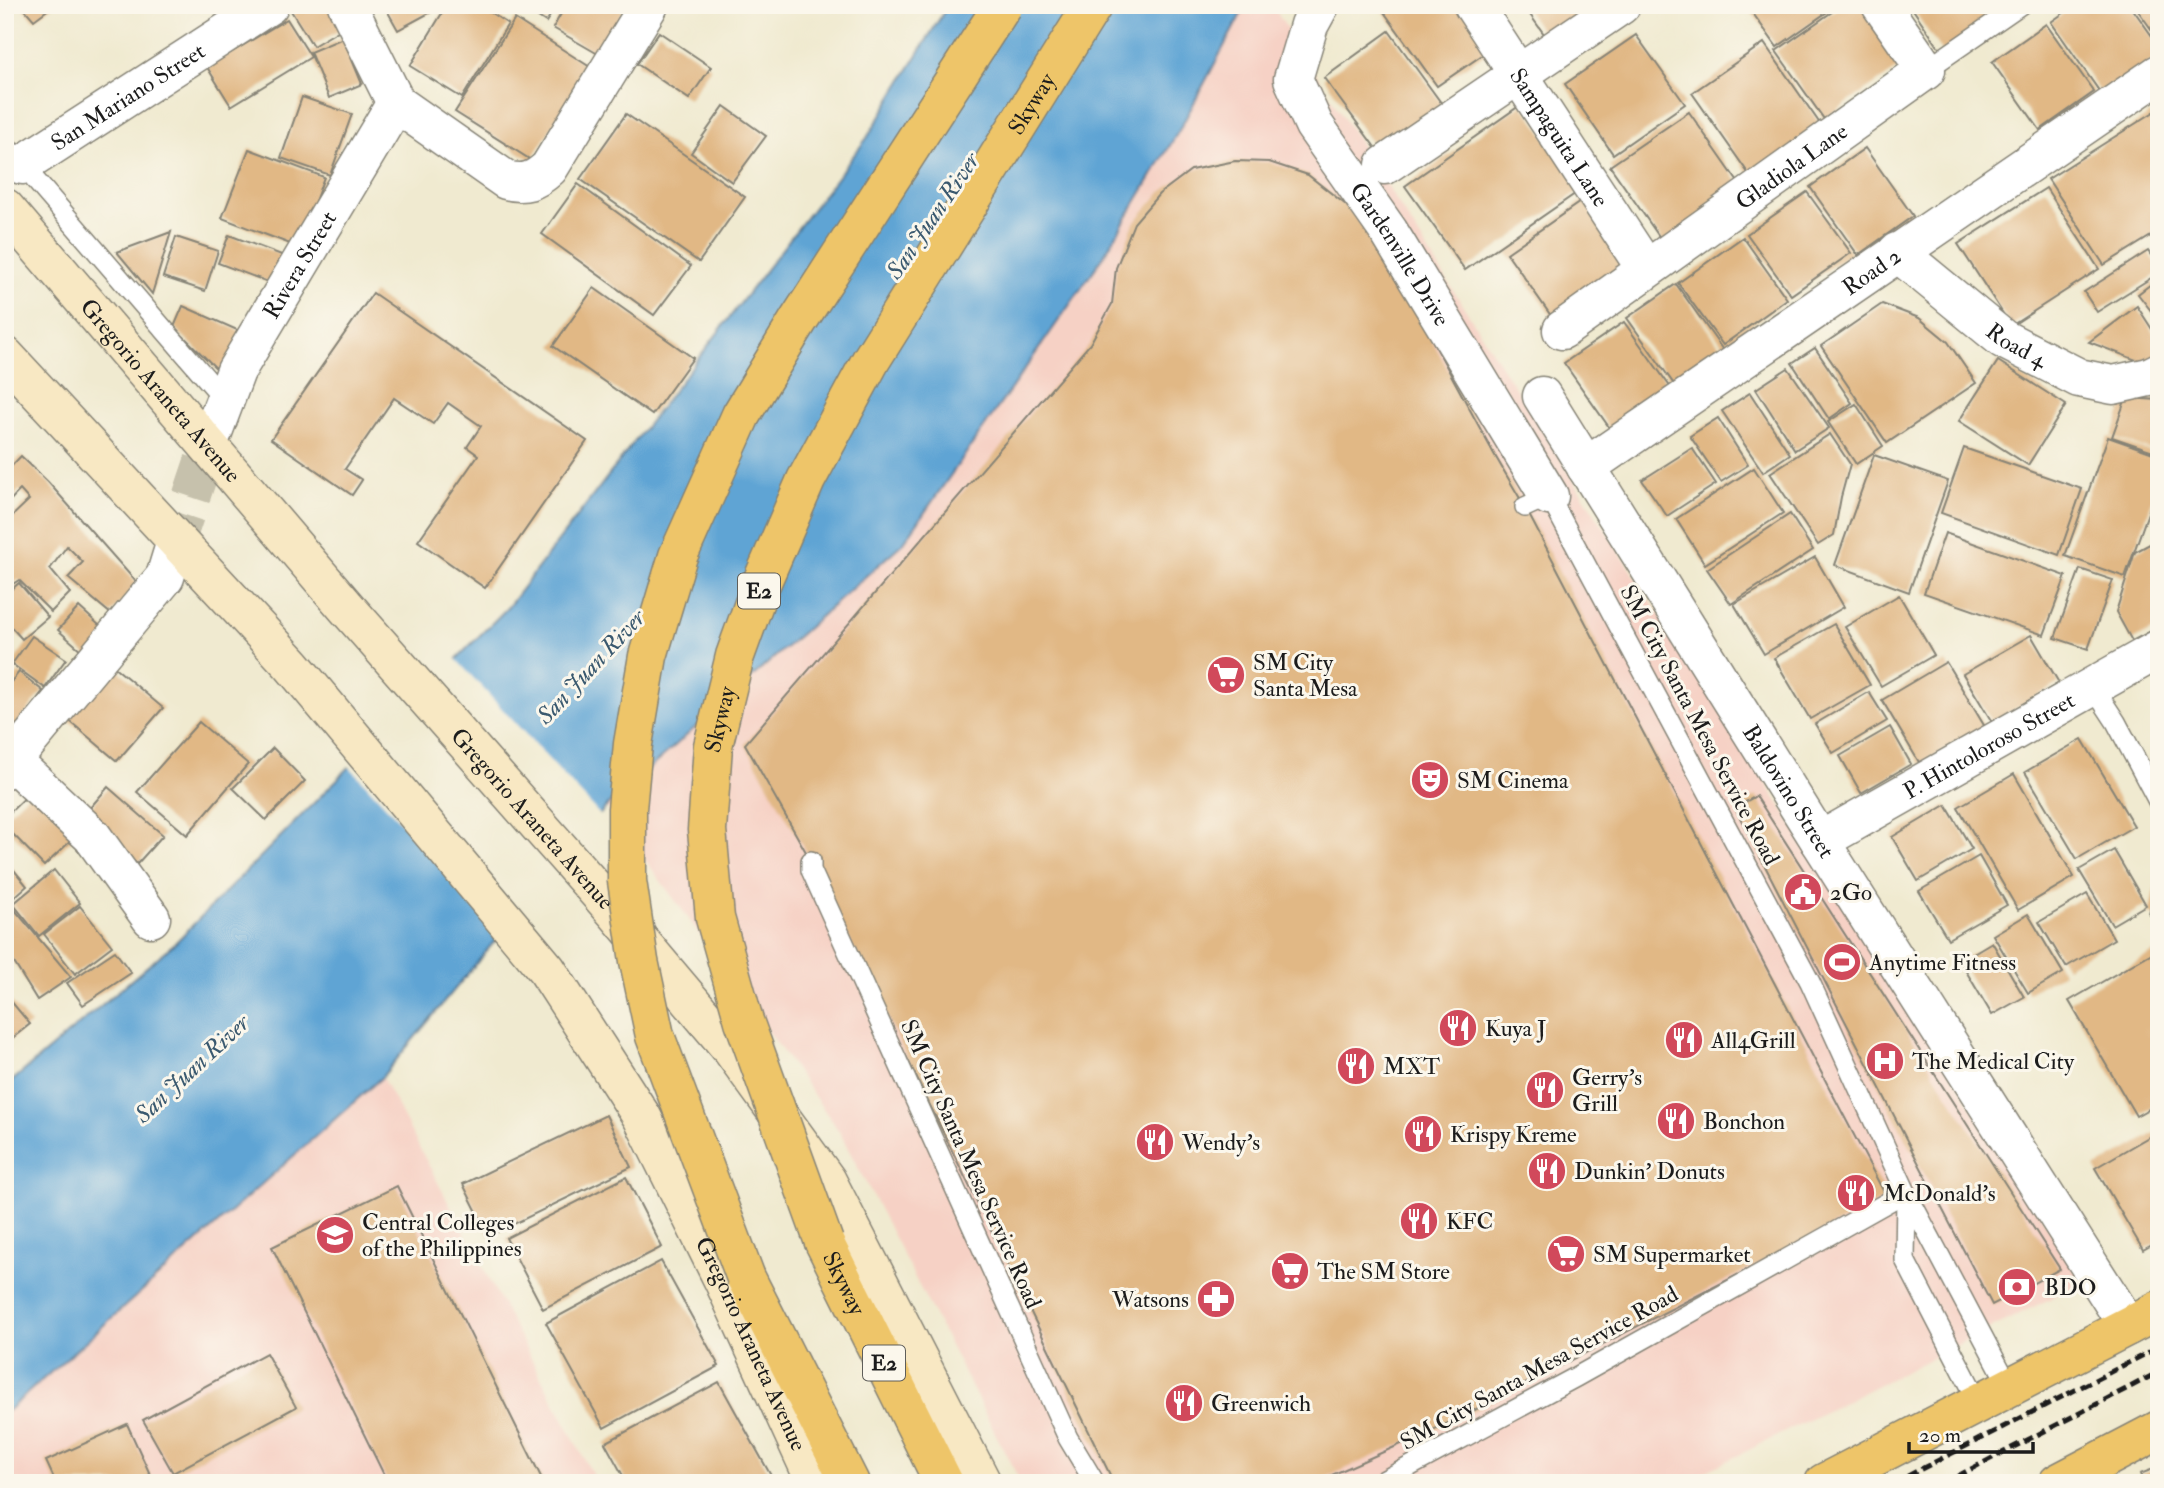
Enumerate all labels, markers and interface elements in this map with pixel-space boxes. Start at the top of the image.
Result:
street label: San Mariano Street [45,36,210,157]
street label: Sampaguita Lane [1504,62,1616,212]
street label: Skyway [1001,67,1062,140]
street label: Gladiola Lane [1730,116,1853,216]
water label: San Juan River [879,146,987,286]
street label: Gardenville Drive [1344,176,1457,331]
street label: Rivera Street [256,206,343,324]
street label: Road 2 [1836,241,1906,302]
street label: Gregorio Araneta Avenue [74,292,248,489]
street label: Road 4 [1980,316,2053,374]
road number: E2 [738,574,780,608]
street label: SM City Santa Mesa Service Road [1614,580,1786,870]
water label: San Juan River [529,602,653,732]
place label: SM City Santa Mesa [1253,648,1358,703]
supermarket icon: SM City Santa Mesa [1205,654,1247,696]
street label: Skyway [697,682,742,756]
street label: P. Hintoloroso Street [1898,685,2080,805]
street label: Baldovino Street [1736,719,1841,863]
street label: Gregorio Araneta Avenue [445,722,621,916]
theatre icon: SM Cinema [1409,759,1451,801]
place label: SM Cinema [1457,766,1569,795]
public building icon: 2Go [1782,871,1824,913]
place label: 2Go [1830,878,1872,907]
sports icon: Anytime Fitness [1821,941,1863,983]
place label: Anytime Fitness [1868,948,2016,977]
water label: San Juan River [127,1007,257,1131]
restaurant icon: Kuya J [1437,1007,1479,1049]
place label: Kuya J [1485,1014,1546,1043]
street label: SM City Santa Mesa Service Road [894,1015,1048,1313]
restaurant icon: All4Grill [1663,1019,1705,1061]
place label: All4Grill [1710,1026,1796,1055]
hospital icon: The Medical City [1864,1040,1906,1082]
restaurant icon: MXT [1335,1045,1377,1087]
place label: The Medical City [1912,1047,2075,1076]
place label: MXT [1383,1052,1440,1081]
place label: Gerry's Grill [1572,1063,1642,1118]
restaurant icon: Gerry's Grill [1524,1069,1566,1111]
restaurant icon: Bonchon [1655,1100,1697,1142]
place label: Bonchon [1703,1107,1785,1136]
restaurant icon: Krispy Kreme [1402,1113,1444,1155]
place label: Krispy Kreme [1450,1120,1577,1150]
restaurant icon: Wendy's [1134,1121,1176,1163]
place label: Wendy's [1181,1128,1260,1157]
restaurant icon: Dunkin' Donuts [1526,1150,1568,1192]
place label: Dunkin' Donuts [1574,1157,1725,1186]
restaurant icon: McDonald's [1835,1172,1877,1214]
place label: McDonald's [1883,1179,1996,1208]
restaurant icon: KFC [1398,1200,1440,1242]
place label: KFC [1446,1207,1493,1236]
place label: Central Colleges of the Philippines [362,1208,522,1264]
school or university icon: Central Colleges of the Philippines [314,1214,356,1256]
street label: Gregorio Araneta Avenue [689,1232,814,1456]
supermarket icon: SM Supermarket [1545,1233,1587,1275]
place label: SM Supermarket [1593,1240,1751,1270]
street label: Skyway [816,1247,873,1321]
supermarket icon: The SM Store [1269,1250,1311,1292]
place label: The SM Store [1317,1257,1450,1286]
bank icon: BDO [1996,1266,2038,1308]
place label: BDO [2044,1273,2096,1302]
pharmacy icon: Watsons [1195,1278,1237,1320]
street label: SM City Santa Mesa Service Road [1395,1279,1683,1457]
place label: Watsons [1111,1285,1189,1314]
road number: E2 [863,1346,905,1380]
restaurant icon: Greenwich [1163,1382,1205,1424]
place label: Greenwich [1211,1389,1311,1418]
scale bar [1909,1411,2033,1455]
text: 20 m [1919,1422,1961,1449]

